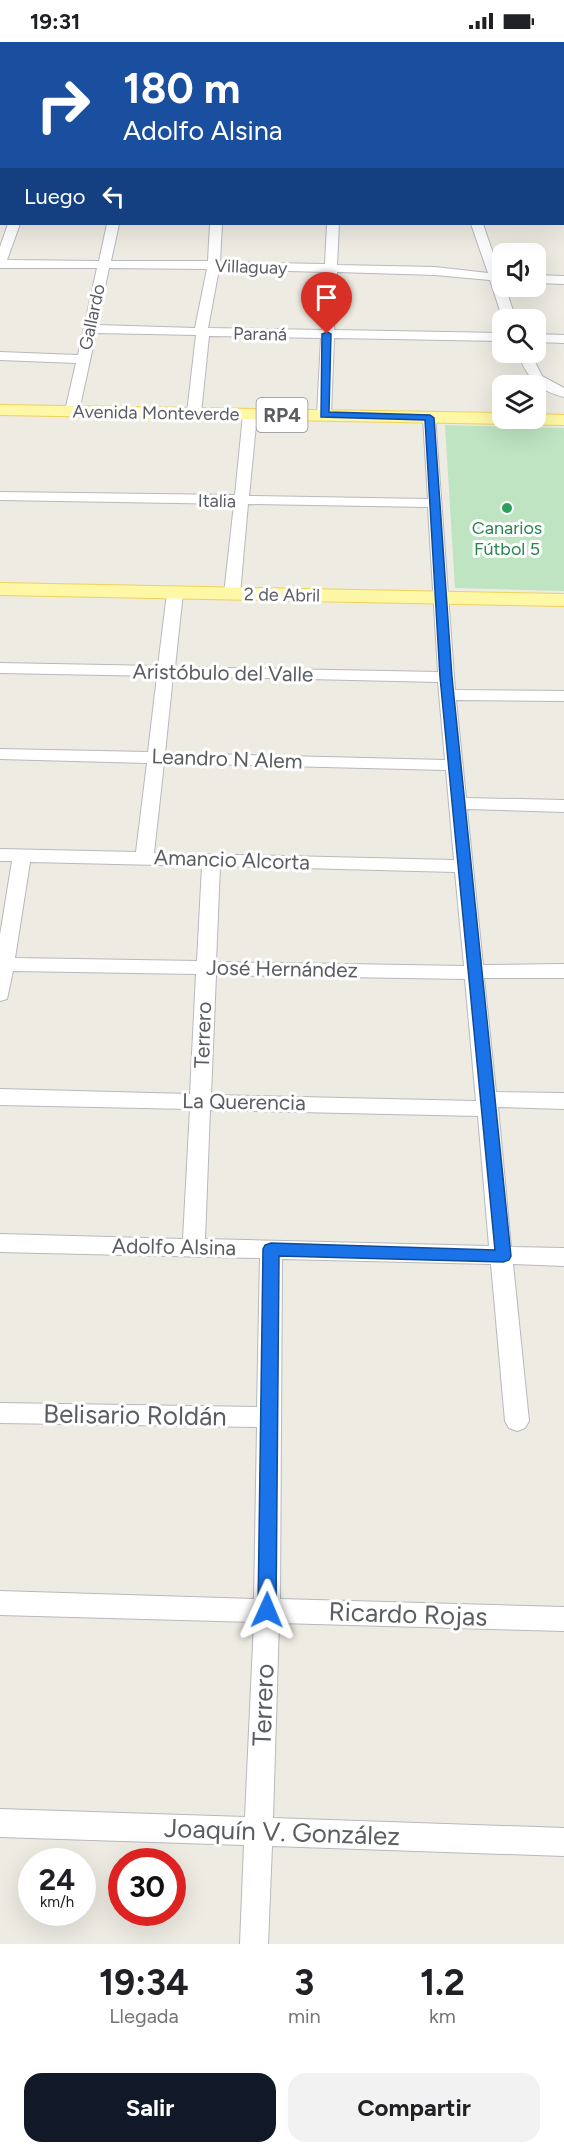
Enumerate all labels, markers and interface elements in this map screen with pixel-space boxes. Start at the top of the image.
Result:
text: 19:31 [30,8,80,35]
text: 180 m [123,63,240,114]
icon: right [24,66,102,144]
text: Adolfo Alsina [123,114,283,147]
icon: left [97,180,130,213]
text: Luego [24,183,85,210]
map controls [492,243,546,429]
button: sound [492,243,546,297]
street label: Villaguay [214,255,288,279]
pin [301,272,352,334]
icon: arrive [310,281,343,314]
street label: Gallardo [74,282,110,352]
button: search [492,309,546,363]
street label: Paraná [233,323,287,345]
button: layers [492,375,546,429]
road number: RP4 [256,398,308,432]
street label: Avenida Monteverde [72,401,240,425]
street label: Italia [198,490,236,512]
marker: Canarios Fútbol 5 [500,501,514,515]
place label: Canarios Fútbol 5 [472,517,542,560]
street label: 2 de Abril [244,583,320,607]
street label: Aristóbulo del Valle [132,658,314,687]
street label: Leandro N Alem [151,743,303,774]
street label: Amancio Alcorta [154,844,310,875]
street label: José Hernández [206,955,358,982]
street label: Terrero [189,1001,216,1069]
street label: La Querencia [182,1088,306,1115]
street label: Adolfo Alsina [112,1233,236,1260]
street label: Belisario Roldán [43,1397,227,1433]
position arrow [235,1578,299,1642]
street label: Ricardo Rojas [328,1595,488,1633]
street label: Terrero [246,1663,280,1747]
street label: Joaquín V. González [163,1812,401,1852]
speed limit sign: 30 [108,1848,186,1926]
text: 24 [39,1861,75,1898]
text: km/h [40,1893,74,1911]
text: 19:34 [99,1961,189,2004]
text: 3 [294,1961,314,2004]
text: 1.2 [420,1961,465,2004]
text: Llegada [109,2004,179,2028]
text: min [288,2004,321,2028]
text: km [429,2004,456,2028]
button: Salir [24,2073,276,2142]
button: Compartir [288,2073,540,2142]

